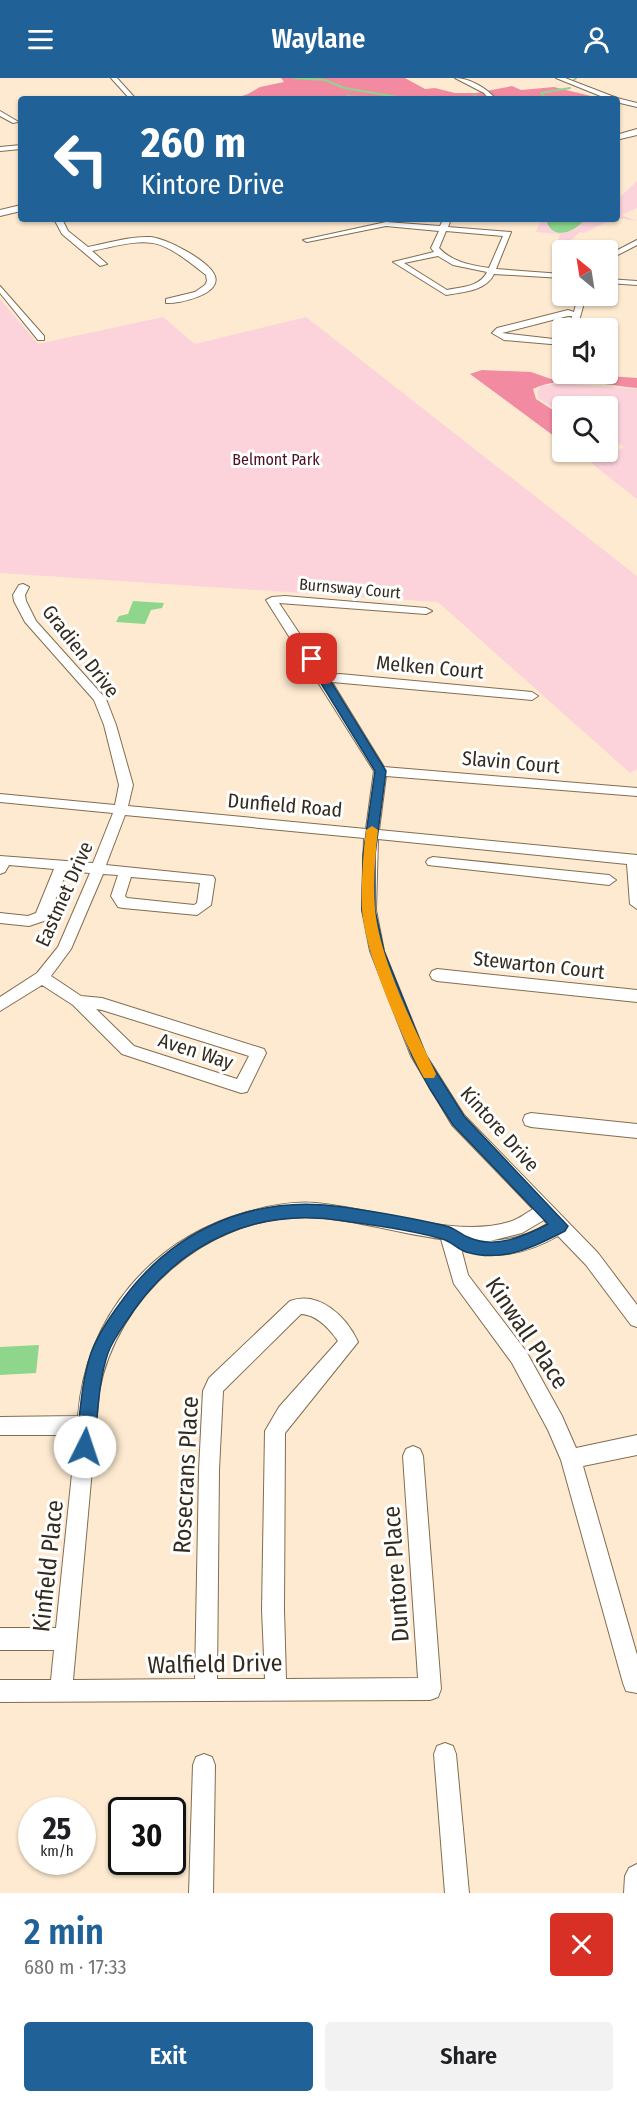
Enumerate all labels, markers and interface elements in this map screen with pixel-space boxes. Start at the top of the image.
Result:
icon: menu [24,23,57,56]
text: Waylane [272,23,365,55]
icon: person [580,23,613,56]
text: 260 m [141,118,246,168]
icon: left [42,120,120,198]
text: Kintore Drive [141,169,284,201]
north arrow [552,240,618,306]
map controls [552,240,618,462]
button: sound [552,318,618,384]
button: search [552,396,618,462]
park label: Belmont Park [232,450,320,469]
street label: Burnsway Court [298,575,402,602]
street label: Gradien Drive [37,600,125,702]
pin [286,633,337,684]
icon: arrive [295,642,328,675]
street label: Melken Court [375,650,485,684]
street label: Slavin Court [461,746,561,778]
street label: Dunfield Road [227,788,343,822]
street label: Eastmet Drive [30,838,98,950]
street label: Stewarton Court [472,946,606,984]
street label: Aven Way [156,1028,237,1074]
street label: Kintore Drive [456,1081,544,1177]
street label: Kinwall Place [479,1272,575,1394]
street label: Rosecrans Place [168,1396,204,1554]
position arrow [53,1415,117,1479]
street label: Kinfield Place [27,1499,69,1633]
street label: Duntore Place [377,1505,415,1643]
street label: Walfield Drive [147,1649,283,1679]
speed limit sign: 30 [108,1797,186,1875]
text: 25 [43,1811,71,1847]
text: km/h [40,1842,74,1860]
text: 2 min [24,1910,104,1954]
button: close [550,1913,613,1976]
text: 680 m · 17:33 [24,1955,126,1979]
button: Exit [24,2022,313,2091]
button: Share [325,2022,613,2091]

